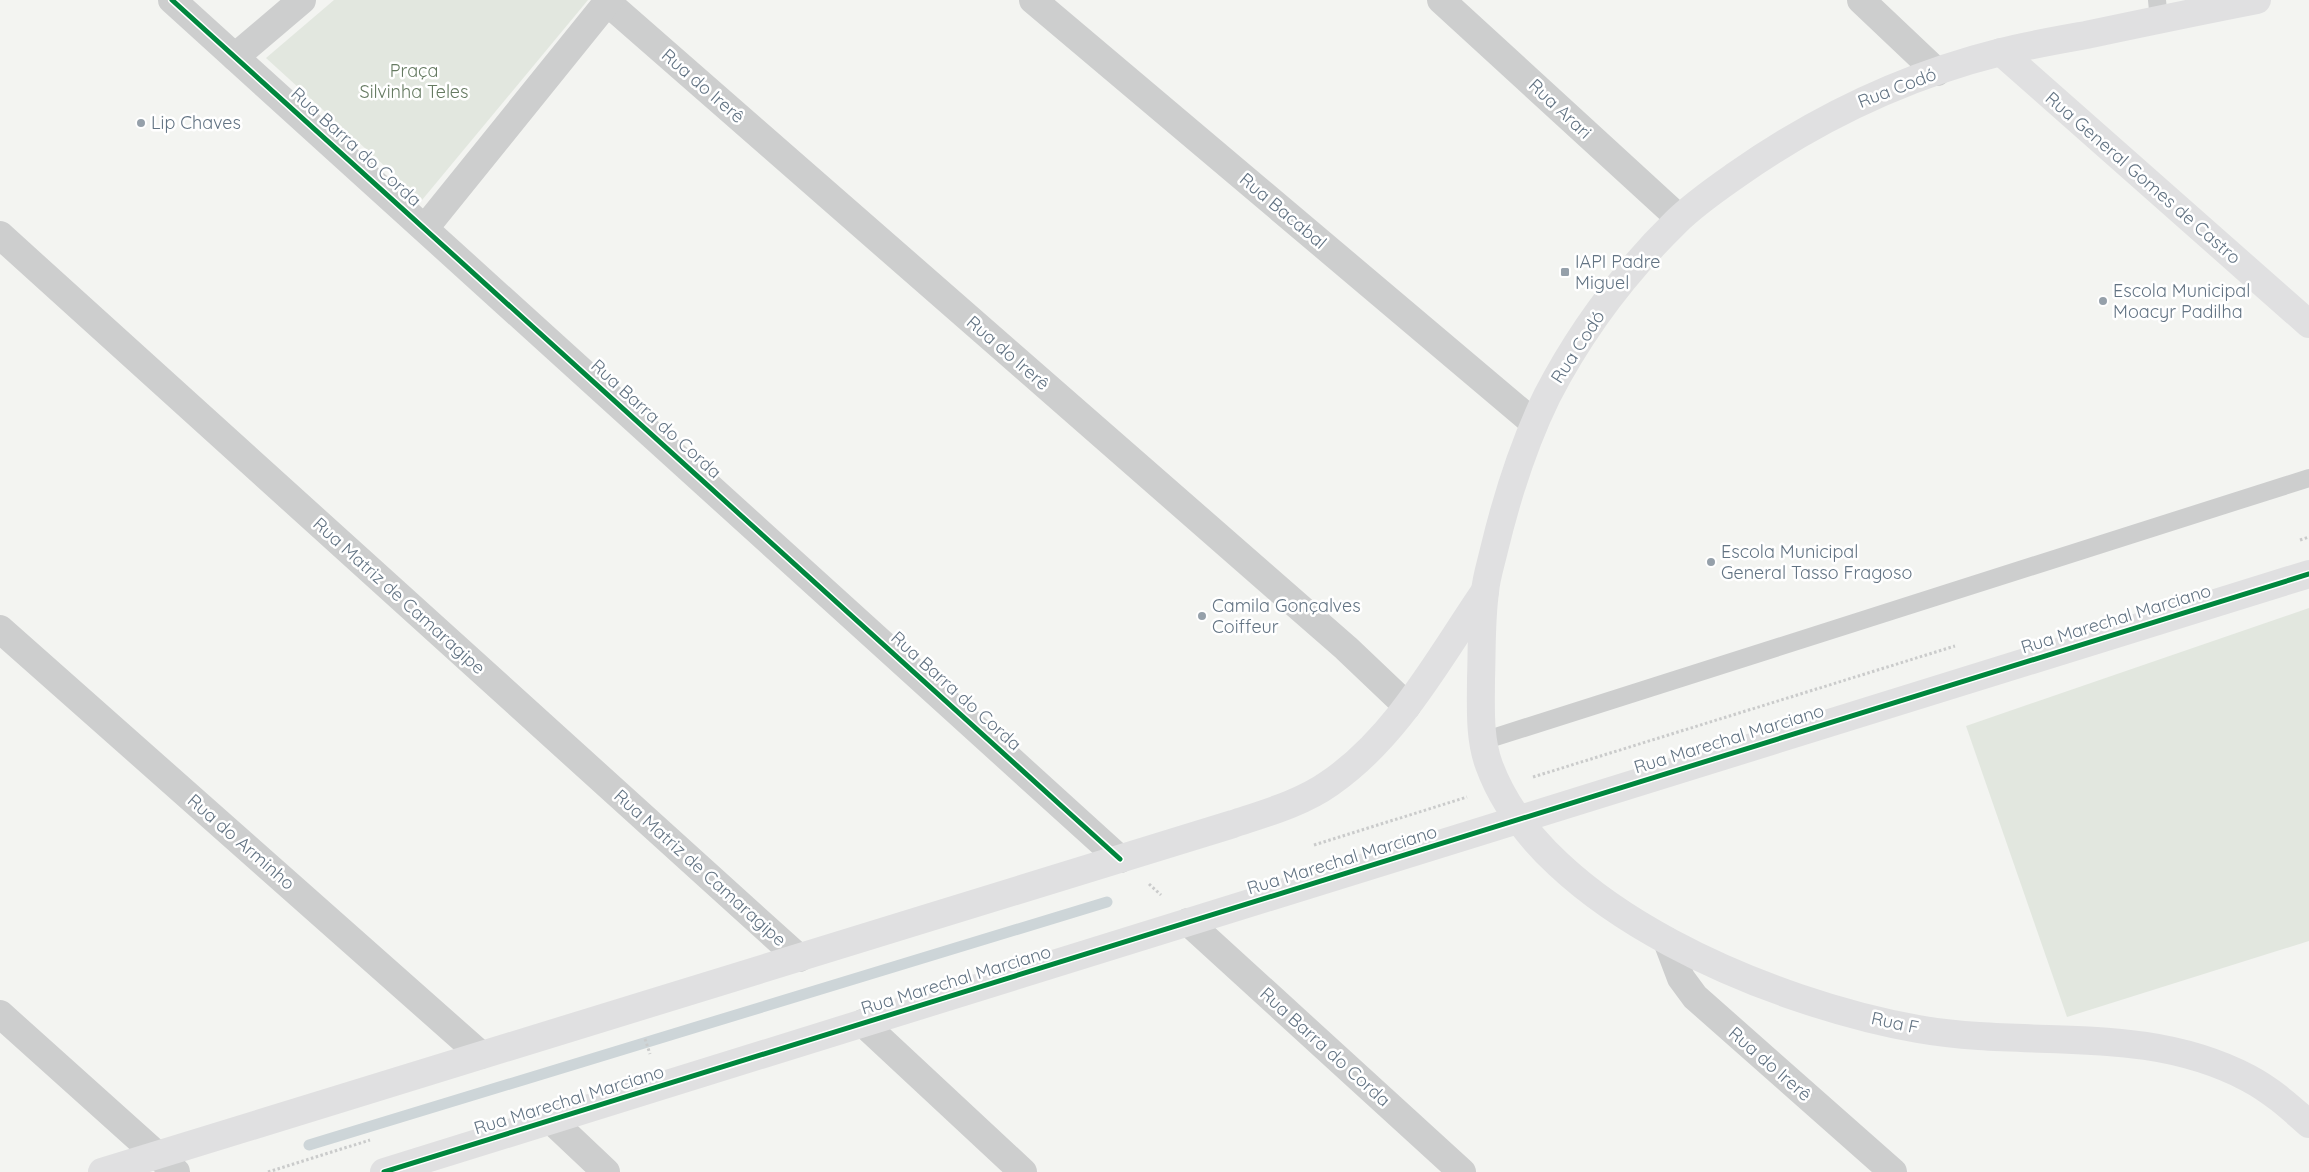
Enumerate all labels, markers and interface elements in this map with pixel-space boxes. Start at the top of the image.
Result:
street label: Rua do Irerê [657,43,750,128]
park label: Praça Silvinha Teles [360,59,468,103]
street label: Rua Codó [1854,62,1939,113]
street label: Rua Arari [1524,74,1597,144]
street label: Rua Barra do Corda [286,82,426,211]
street label: Rua General Gomes de Castro [2041,86,2246,269]
place label: Lip Chaves [151,111,241,134]
marker: Lip Chaves [135,117,147,129]
street label: Rua Bacabal [1235,167,1332,254]
place label: IAPI Padre Miguel [1575,250,1660,294]
marker: IAPI Padre Miguel [1559,266,1571,278]
place label: Escola Municipal Moacyr Padilha [2113,279,2250,323]
marker: Escola Municipal Moacyr Padilha [2097,295,2109,307]
street label: Rua Codó [1546,306,1610,388]
street label: Rua do Irerê [962,310,1055,395]
street label: Rua Barra do Corda [586,354,726,483]
street label: Rua Matriz de Camaragipe [308,512,490,679]
place label: Escola Municipal General Tasso Fragoso [1721,540,1912,584]
marker: Escola Municipal General Tasso Fragoso [1705,556,1717,568]
street label: Rua Marechal Marciano [2018,579,2214,658]
place label: Camila Gonçalves Coiffeur [1212,594,1361,638]
marker: Camila Gonçalves Coiffeur [1196,610,1208,622]
street label: Rua Barra do Corda [886,626,1026,755]
street label: Rua Marechal Marciano [1631,699,1827,778]
street label: Rua Matriz de Camaragipe [609,784,791,951]
street label: Rua do Arminho [183,789,300,895]
street label: Rua Marechal Marciano [1244,820,1440,899]
street label: Rua Marechal Marciano [858,940,1054,1019]
street label: Rua Barra do Corda [1255,982,1395,1111]
street label: Rua F [1869,1006,1921,1039]
street label: Rua do Irerê [1724,1021,1817,1106]
street label: Rua Marechal Marciano [471,1060,667,1139]

